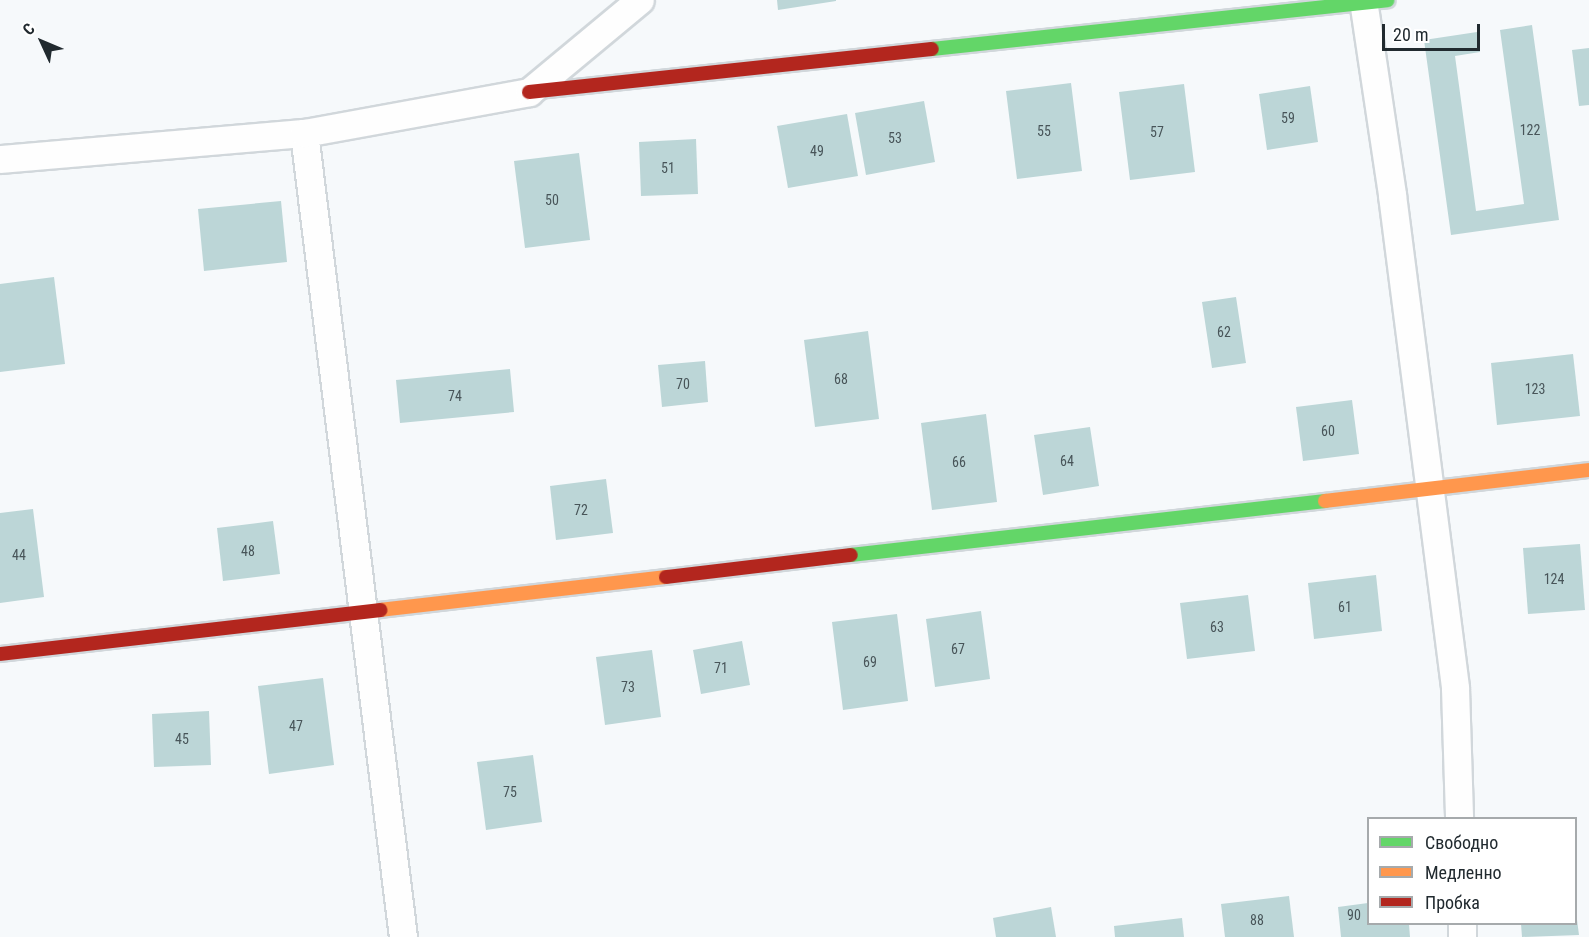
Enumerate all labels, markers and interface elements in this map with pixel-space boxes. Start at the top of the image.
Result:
north arrow [12,12,72,72]
scale bar [1385,12,1482,50]
text: С [19,19,39,39]
text: 20 m [1393,24,1428,45]
house number: 59 [1281,110,1295,126]
house number: 122 [1520,122,1540,138]
house number: 55 [1037,123,1051,139]
house number: 57 [1150,124,1164,140]
house number: 53 [888,130,902,146]
house number: 49 [810,143,824,159]
house number: 51 [661,160,675,176]
house number: 50 [545,192,559,208]
house number: 62 [1217,324,1231,340]
house number: 68 [834,371,848,387]
house number: 70 [676,376,690,392]
house number: 123 [1525,381,1545,397]
house number: 74 [448,388,462,404]
house number: 60 [1321,423,1335,439]
house number: 64 [1060,453,1074,469]
house number: 66 [952,454,966,470]
house number: 72 [574,502,588,518]
house number: 48 [241,543,255,559]
house number: 44 [12,547,26,563]
house number: 124 [1544,571,1564,587]
house number: 61 [1338,599,1352,615]
house number: 63 [1210,619,1224,635]
house number: 67 [951,641,965,657]
house number: 69 [863,654,877,670]
house number: 71 [714,660,728,676]
house number: 73 [621,679,635,695]
house number: 47 [289,718,303,734]
house number: 45 [175,731,189,747]
house number: 75 [503,784,517,800]
legend [1367,817,1577,925]
text: Свободно [1425,832,1498,853]
text: Медленно [1425,862,1502,883]
text: Пробка [1425,892,1480,913]
house number: 90 [1347,907,1361,923]
house number: 88 [1250,912,1264,928]

